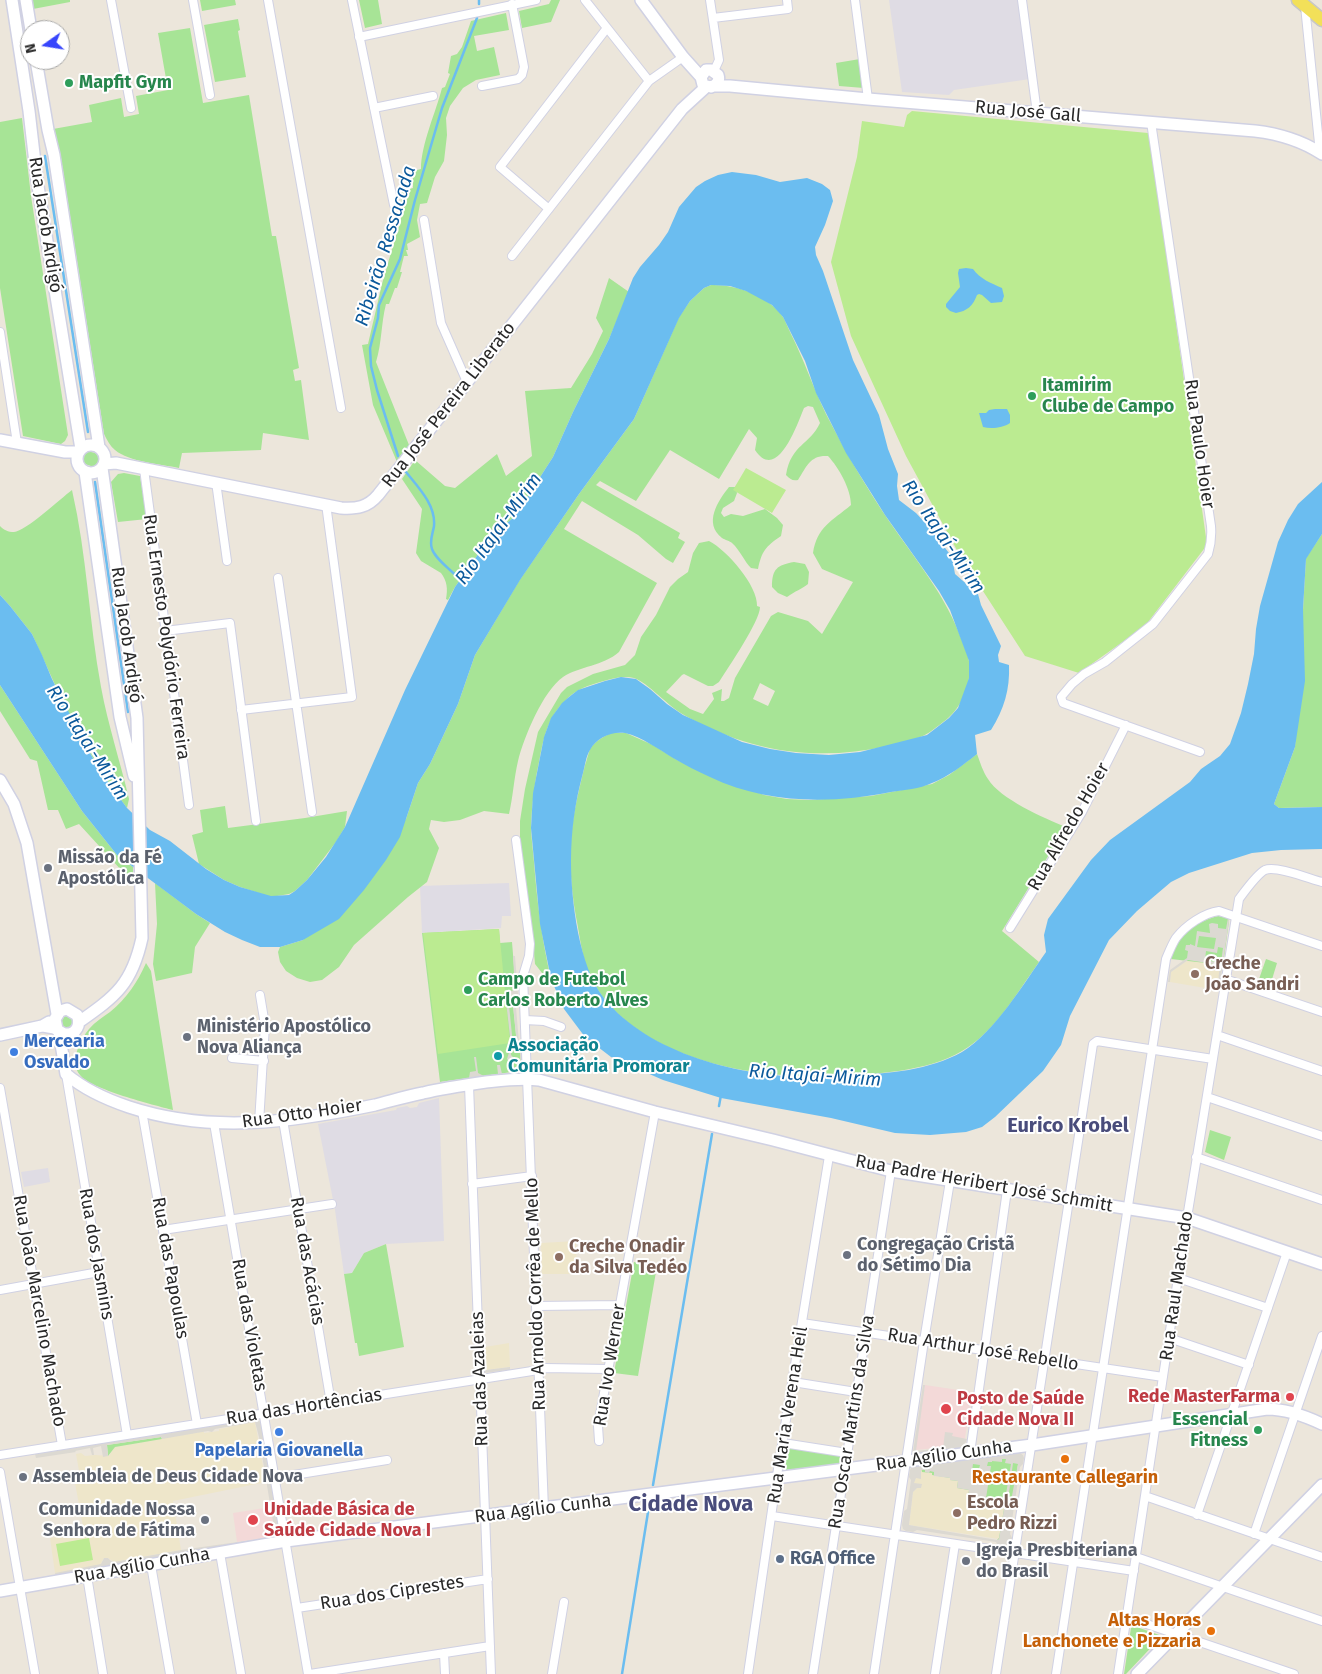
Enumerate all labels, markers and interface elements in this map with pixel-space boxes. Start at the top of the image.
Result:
north arrow [20,20,70,70]
text: N [22,42,40,55]
place label: Mapfit Gym [79,72,172,94]
marker: Mapfit Gym [63,77,75,89]
street label: Rua José Gall [974,97,1082,127]
street label: Rua Jacob Ardigó [24,155,66,295]
water label: Ribeirão Ressacada [351,163,421,329]
street label: Rua José Pereira Liberato [378,318,520,492]
place label: Itamirim Clube de Campo [1042,375,1174,418]
street label: Rua Paulo Hoier [1179,378,1219,510]
marker: Itamirim Clube de Campo [1026,390,1038,402]
water label: Rio Itajaí-Mirim [451,469,547,589]
water label: Rio Itajaí-Mirim [896,476,990,598]
street label: Rua Ernesto Polydório Ferreira [138,513,194,761]
street label: Rua Jacob Ardigó [106,565,146,705]
water label: Rio Itajaí-Mirim [41,681,133,805]
street label: Rua Alfredo Hoier [1024,759,1114,895]
place label: Missão da Fé Apostólica [58,847,162,890]
marker: Missão da Fé Apostólica [42,862,54,874]
place label: Creche João Sandri [1205,953,1299,996]
marker: Creche João Sandri [1189,968,1201,980]
place label: Campo de Futebol Carlos Roberto Alves [478,969,648,1012]
marker: Campo de Futebol Carlos Roberto Alves [462,984,474,996]
place label: Ministério Apostólico Nova Aliança [197,1016,371,1058]
place label: Mercearia Osvaldo [24,1031,105,1074]
marker: Ministério Apostólico Nova Aliança [181,1031,193,1043]
place label: Associação Comunitária Promorar [508,1035,690,1078]
marker: Mercearia Osvaldo [8,1046,20,1058]
marker: Associação Comunitária Promorar [492,1050,504,1062]
water label: Rio Itajaí-Mirim [748,1060,882,1092]
street label: Rua Otto Hoier [241,1095,363,1133]
district label: Eurico Krobel [1007,1114,1129,1138]
street label: Rua Padre Heribert José Schmitt [854,1151,1114,1217]
street label: Rua Arnoldo Corrêa de Mello [521,1177,551,1411]
street label: Rua dos Jasmins [74,1186,118,1322]
street label: Rua João Marcelino Machado [8,1193,70,1429]
street label: Rua das Papoulas [147,1195,193,1341]
street label: Rua das Acácias [285,1195,329,1327]
street label: Rua Raul Machado [1156,1210,1198,1362]
place label: Congregação Cristã do Sétimo Dia [857,1234,1015,1276]
place label: Creche Onadir da Silva Tedéo [569,1236,687,1278]
marker: Congregação Cristã do Sétimo Dia [841,1249,853,1261]
marker: Creche Onadir da Silva Tedéo [553,1251,565,1263]
street label: Rua das Violetas [227,1257,271,1393]
street label: Rua Ivo Werner [590,1302,630,1428]
street label: Rua das Azaleias [467,1311,493,1447]
street label: Rua Oscar Martins da Silva [824,1313,880,1531]
street label: Rua Arthur José Rebello [886,1324,1080,1376]
street label: Rua Maria Verena Heil [763,1325,813,1505]
street label: Rua das Hortências [225,1384,383,1430]
place label: Rede MasterFarma [1128,1386,1280,1408]
place label: Posto de Saúde Cidade Nova II [957,1388,1084,1430]
marker: Rede MasterFarma [1284,1391,1296,1403]
marker: Posto de Saúde Cidade Nova II [939,1402,953,1416]
place label: Essencial Fitness [1172,1409,1248,1452]
marker: Essencial Fitness [1252,1424,1264,1436]
marker: Papelaria Giovanella [273,1426,285,1438]
street label: Rua Agílio Cunha [874,1436,1014,1476]
place label: Papelaria Giovanella [195,1440,363,1462]
marker: Restaurante Callegarin [1059,1453,1071,1465]
place label: Assembleia de Deus Cidade Nova [33,1466,303,1488]
place label: Restaurante Callegarin [972,1467,1158,1489]
marker: Assembleia de Deus Cidade Nova [17,1471,29,1483]
street label: Rua Agílio Cunha [473,1490,613,1528]
district label: Cidade Nova [629,1492,753,1518]
place label: Escola Pedro Rizzi [967,1492,1057,1535]
place label: Comunidade Nossa Senhora de Fátima [38,1499,195,1542]
place label: Unidade Básica de Saúde Cidade Nova I [264,1499,431,1542]
marker: Escola Pedro Rizzi [951,1507,963,1519]
marker: Unidade Básica de Saúde Cidade Nova I [246,1513,260,1527]
marker: Comunidade Nossa Senhora de Fátima [199,1514,211,1526]
place label: Igreja Presbiteriana do Brasil [976,1540,1138,1582]
street label: Rua Agílio Cunha [72,1543,212,1589]
place label: RGA Office [790,1548,875,1570]
marker: RGA Office [774,1553,786,1565]
marker: Igreja Presbiteriana do Brasil [960,1555,972,1567]
street label: Rua dos Ciprestes [319,1571,465,1615]
place label: Altas Horas Lanchonete e Pizzaria [1023,1610,1201,1652]
marker: Altas Horas Lanchonete e Pizzaria [1205,1625,1217,1637]

